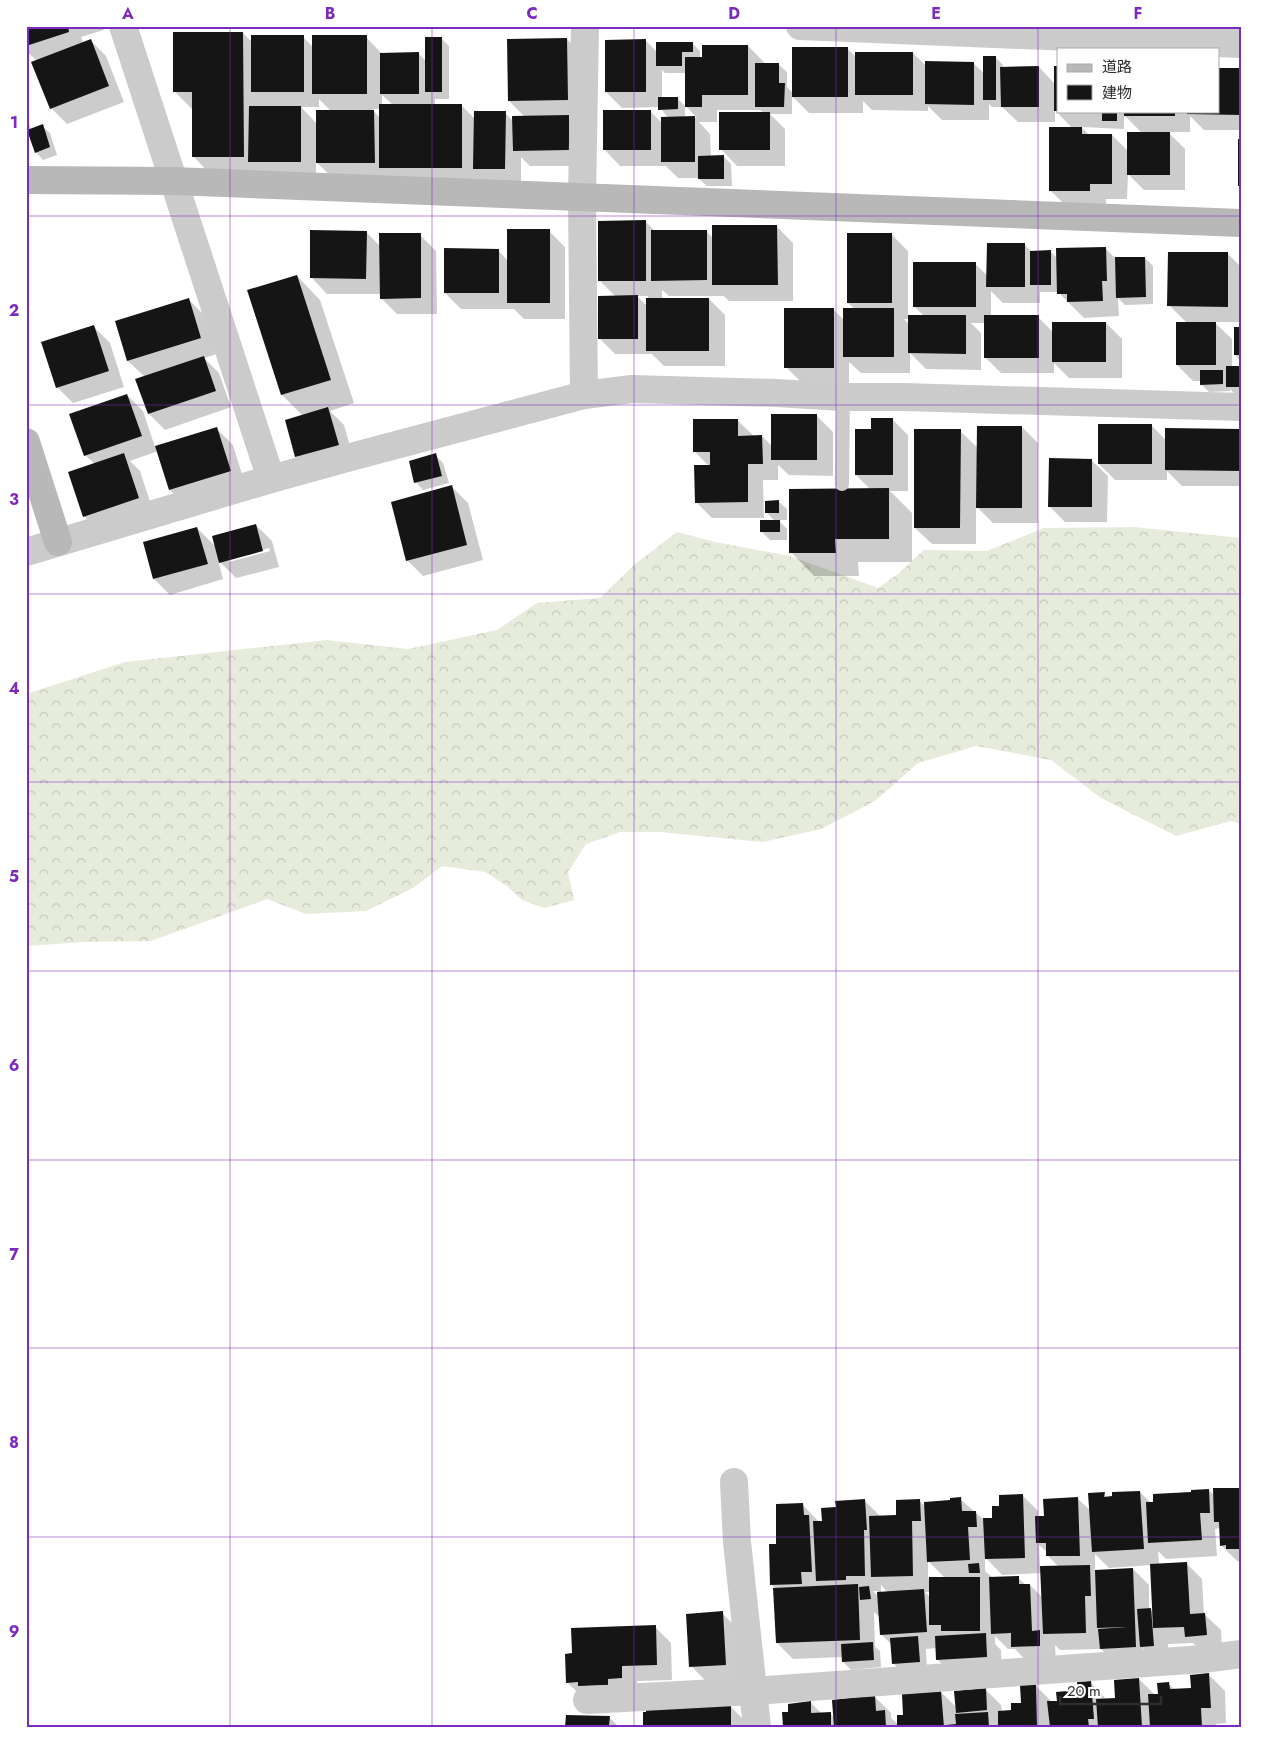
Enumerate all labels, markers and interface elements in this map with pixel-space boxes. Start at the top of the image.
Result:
text: A [121,2,134,25]
text: B [325,2,335,25]
text: C [526,2,538,25]
text: D [728,2,740,25]
text: E [931,2,941,25]
text: F [1134,2,1142,25]
legend [1057,48,1220,112]
text: 道路 [1102,56,1132,78]
text: 建物 [1102,82,1132,104]
text: 1 [10,111,18,134]
text: 2 [9,299,19,322]
text: 3 [9,488,19,511]
text: 4 [8,677,20,700]
text: 5 [9,865,19,888]
text: 6 [9,1054,19,1077]
text: 7 [9,1243,19,1266]
text: 8 [9,1431,19,1454]
text: 9 [9,1620,19,1643]
scale bar [1060,1673,1161,1705]
text: 20 m [1067,1680,1101,1702]

